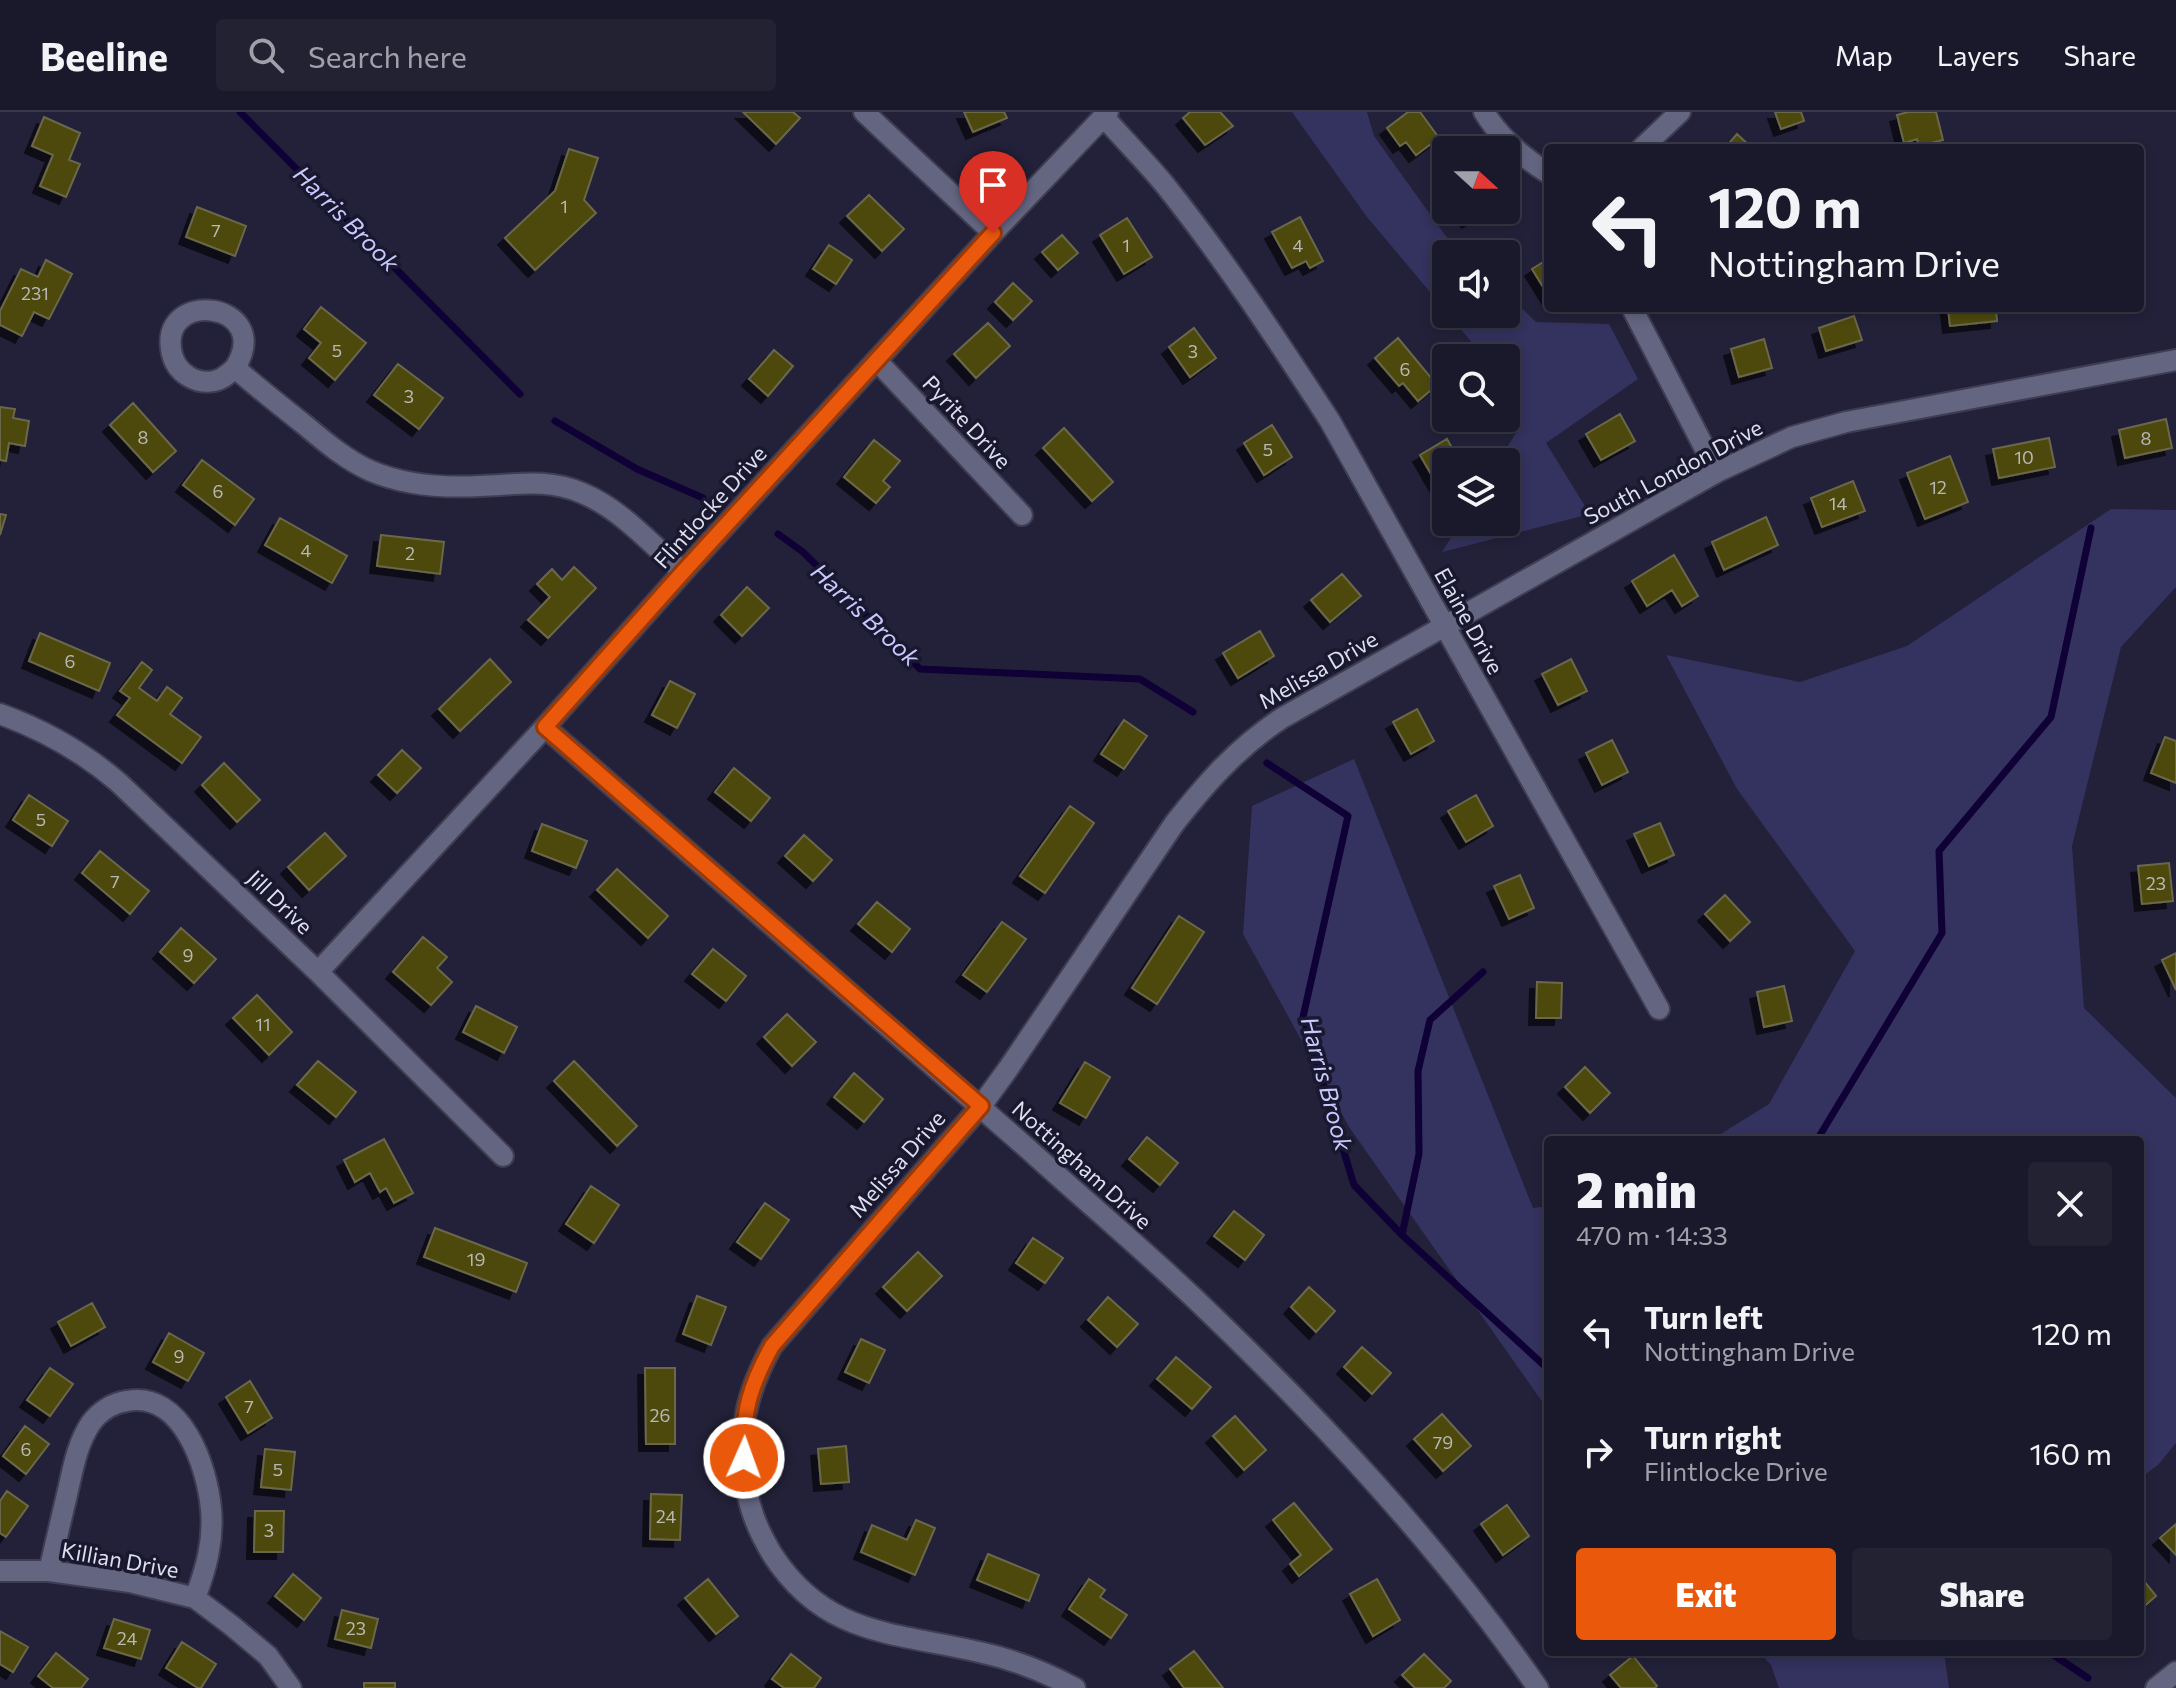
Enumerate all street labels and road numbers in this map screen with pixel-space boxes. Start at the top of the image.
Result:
street label: Pyrite Drive [917,369,1017,474]
street label: South London Drive [1579,413,1767,530]
street label: Flintlocke Drive [648,440,772,573]
street label: Elaine Drive [1429,563,1510,679]
street label: Melissa Drive [1254,625,1382,714]
street label: Jill Drive [242,864,319,939]
street label: Nottingham Drive [1007,1095,1158,1234]
street label: Melissa Drive [843,1105,950,1223]
street label: Killian Drive [59,1536,181,1583]

